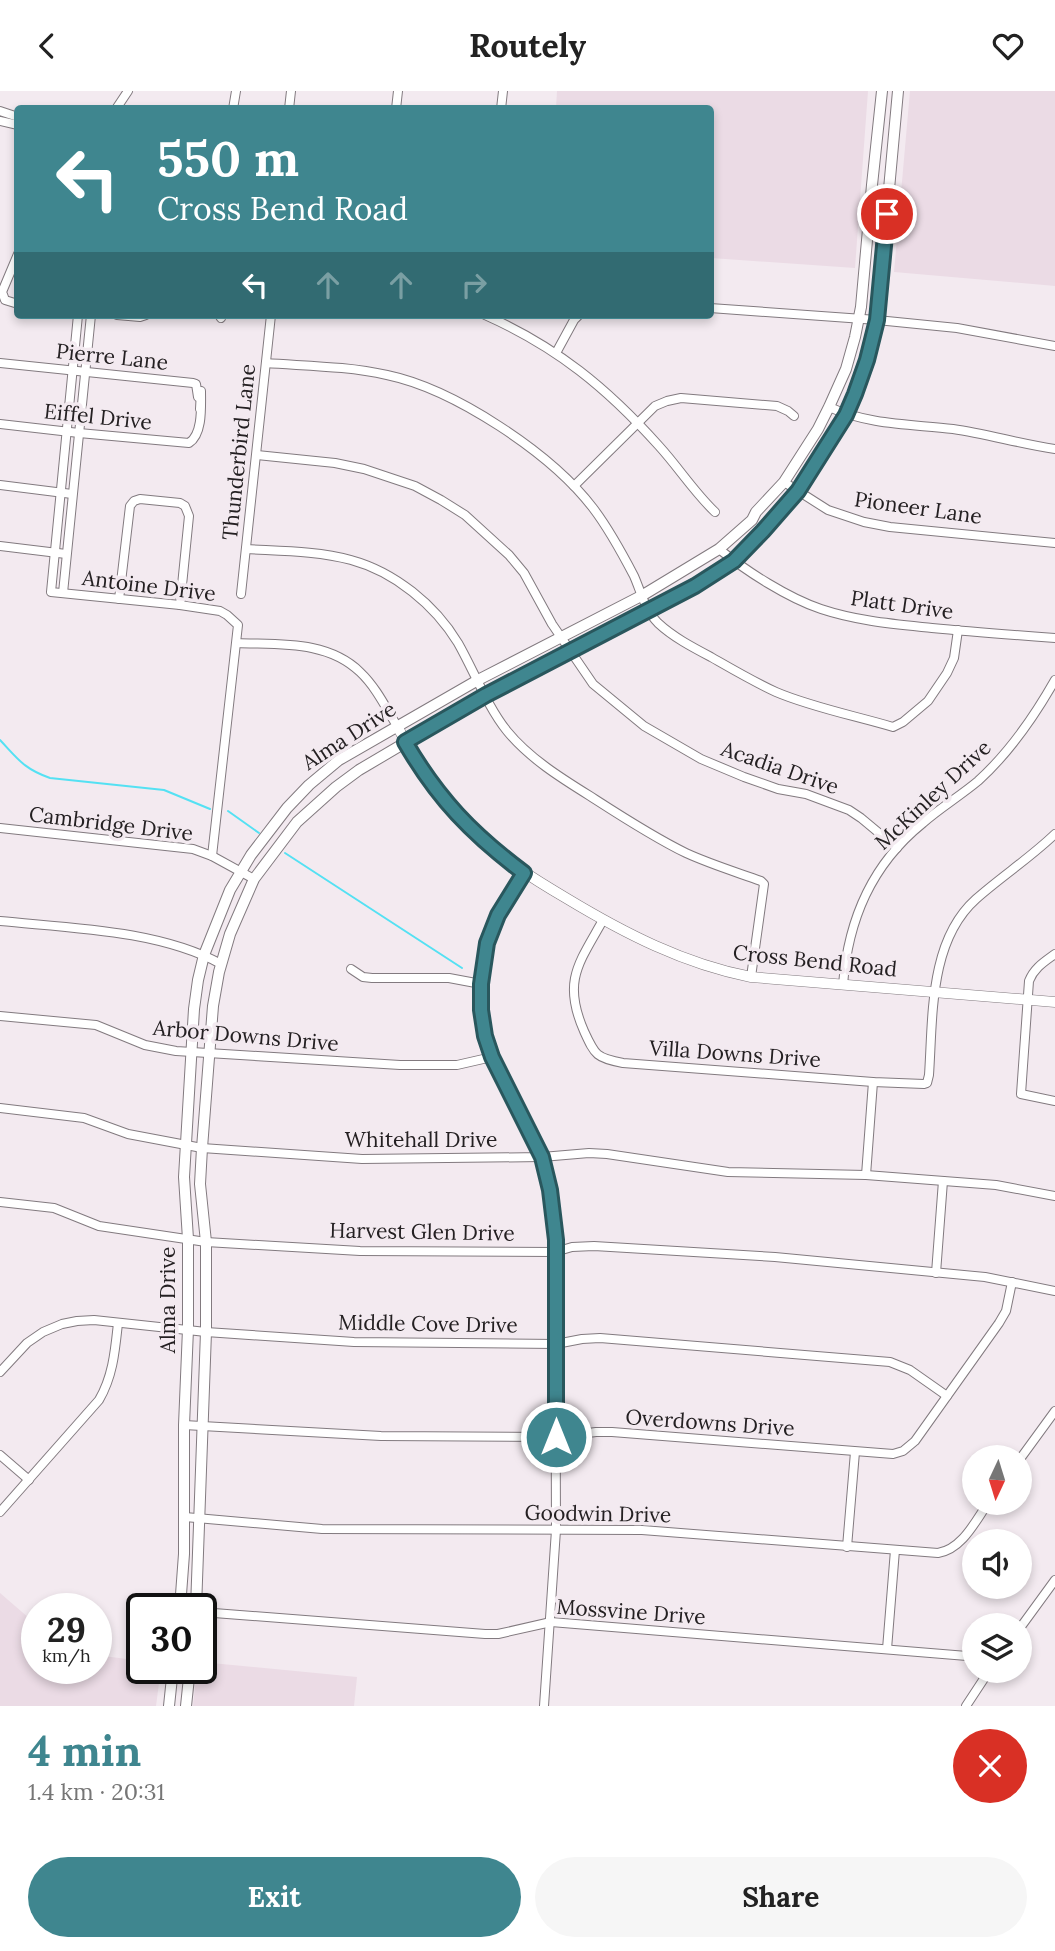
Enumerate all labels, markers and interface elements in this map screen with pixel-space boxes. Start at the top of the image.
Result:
text: Routely [469,25,586,66]
icon: back [28,27,66,65]
icon: heart [989,27,1027,65]
text: 550 m [157,127,299,189]
icon: left [42,133,133,224]
pin [857,184,917,244]
text: Cross Bend Road [157,188,408,229]
icon: arrive [868,195,906,233]
icon: left [236,266,274,304]
icon: ahead [309,266,347,304]
icon: ahead [382,266,420,304]
icon: right [455,266,493,304]
street label: Pierre Lane [55,337,169,376]
street label: Thunderbird Lane [216,363,261,541]
street label: Eiffel Drive [43,397,153,436]
street label: Pioneer Lane [853,485,984,530]
street label: Antoine Drive [80,564,217,607]
street label: Platt Drive [849,584,955,625]
street label: Alma Drive [296,695,401,776]
street label: McKinley Drive [869,734,996,855]
street label: Acadia Drive [717,735,842,800]
street label: Cambridge Drive [28,800,195,847]
street label: Cross Bend Road [732,938,898,983]
street label: Arbor Downs Drive [151,1014,340,1057]
street label: Villa Downs Drive [647,1034,822,1073]
street label: Whitehall Drive [345,1126,497,1153]
street label: Harvest Glen Drive [329,1216,515,1247]
street label: Alma Drive [154,1247,181,1354]
street label: Middle Cove Drive [338,1308,518,1339]
position arrow [519,1400,593,1474]
street label: Overdowns Drive [625,1403,796,1442]
north arrow [962,1445,1032,1515]
map controls [962,1445,1032,1683]
street label: Goodwin Drive [525,1499,671,1528]
button: sound [962,1529,1032,1599]
speed limit sign: 30 [126,1593,217,1684]
street label: Mossvine Drive [556,1593,707,1630]
text: 29 [47,1607,86,1652]
button: layers [962,1613,1032,1683]
text: km/h [42,1644,91,1667]
text: 4 min [28,1724,141,1778]
button: close [953,1729,1027,1803]
text: 1.4 km · 20:31 [28,1777,165,1806]
button: Exit [28,1857,521,1937]
button: Share [535,1857,1027,1937]

